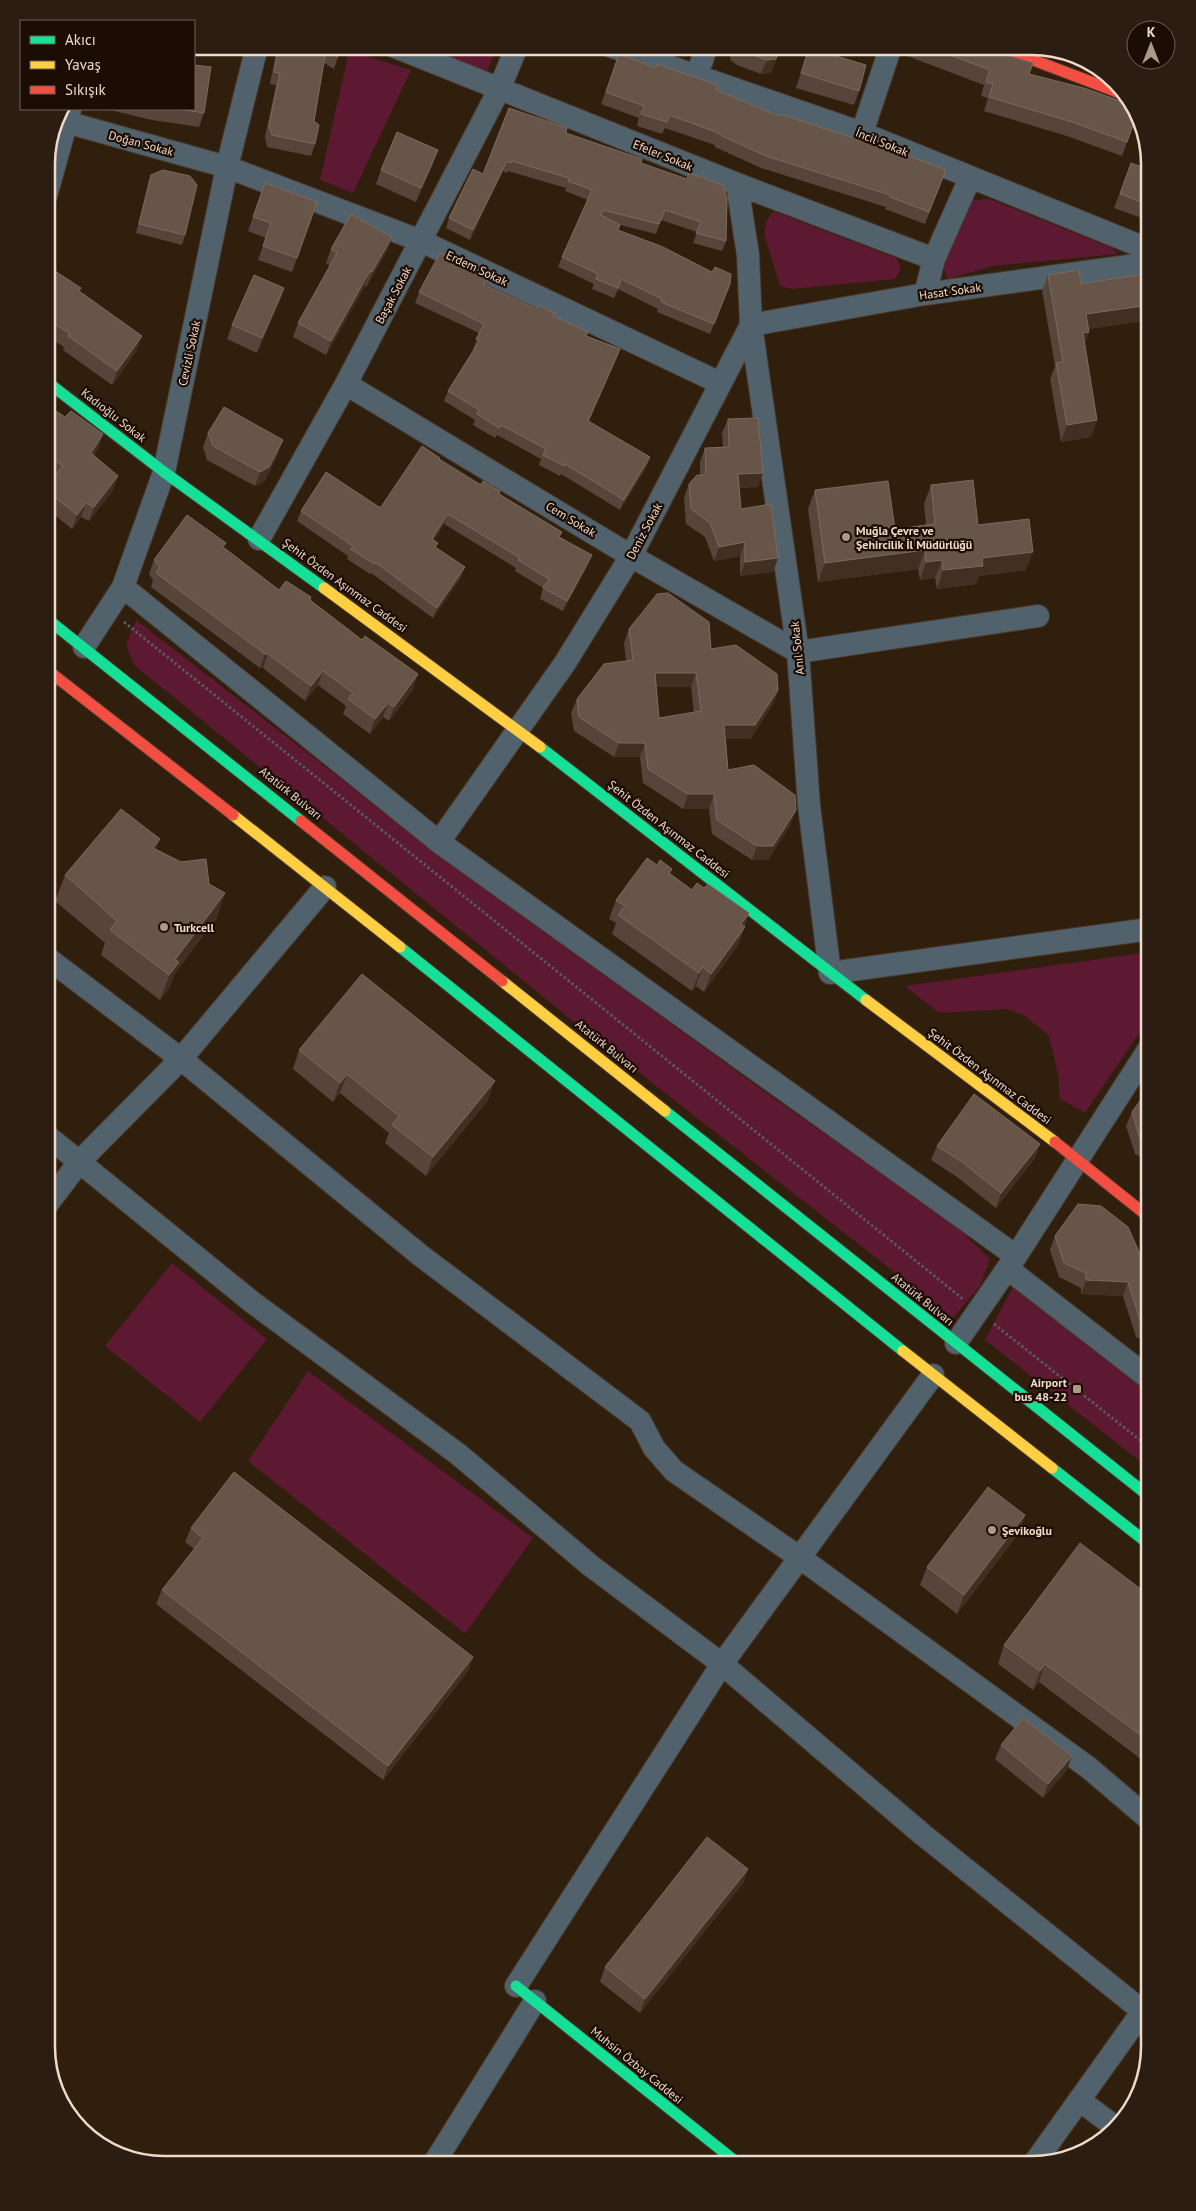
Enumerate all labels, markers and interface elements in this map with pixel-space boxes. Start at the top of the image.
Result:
legend [20,20,195,110]
north arrow [1126,20,1176,70]
text: K [1147,23,1156,41]
text: Akıcı [65,30,96,49]
text: Yavaş [65,55,101,74]
text: Sıkışık [65,80,107,99]
street label: İncil Sokak [853,125,911,159]
street label: Doğan Sokak [107,127,175,159]
street label: Efeler Sokak [631,136,695,174]
street label: Erdem Sokak [444,247,510,289]
street label: Başak Sokak [372,264,414,326]
street label: Hasat Sokak [918,279,982,303]
street label: Cevizli Sokak [175,319,203,387]
street label: Kadıoğlu Sokak [78,385,150,445]
street label: Cem Sokak [543,498,599,540]
street label: Deniz Sokak [623,500,665,562]
place label: Muğla Çevre ve Şehircilik İl Müdürlüğü [856,523,972,552]
marker: Muğla Çevre ve Şehircilik İl Müdürlüğü [840,531,852,543]
street label: Şehit Özden Aşınmaz Caddesi [280,535,410,635]
street label: Anıl Sokak [787,620,807,676]
street label: Atatürk Bulvarı [257,763,325,823]
street label: Şehit Özden Aşınmaz Caddesi [605,777,733,881]
place label: Turkcell [174,920,215,935]
marker: Turkcell [158,921,170,933]
street label: Atatürk Bulvarı [573,1016,641,1076]
street label: Şehit Özden Aşınmaz Caddesi [925,1025,1055,1127]
street label: Atatürk Bulvarı [889,1269,957,1329]
place label: Airport bus 48-22 [1014,1375,1068,1404]
marker: Airport bus 48-22 [1071,1383,1083,1395]
place label: Şevikoğlu [1002,1523,1052,1538]
marker: Şevikoğlu [986,1524,998,1536]
street label: Muhsin Özbay Caddesi [588,2023,686,2107]

